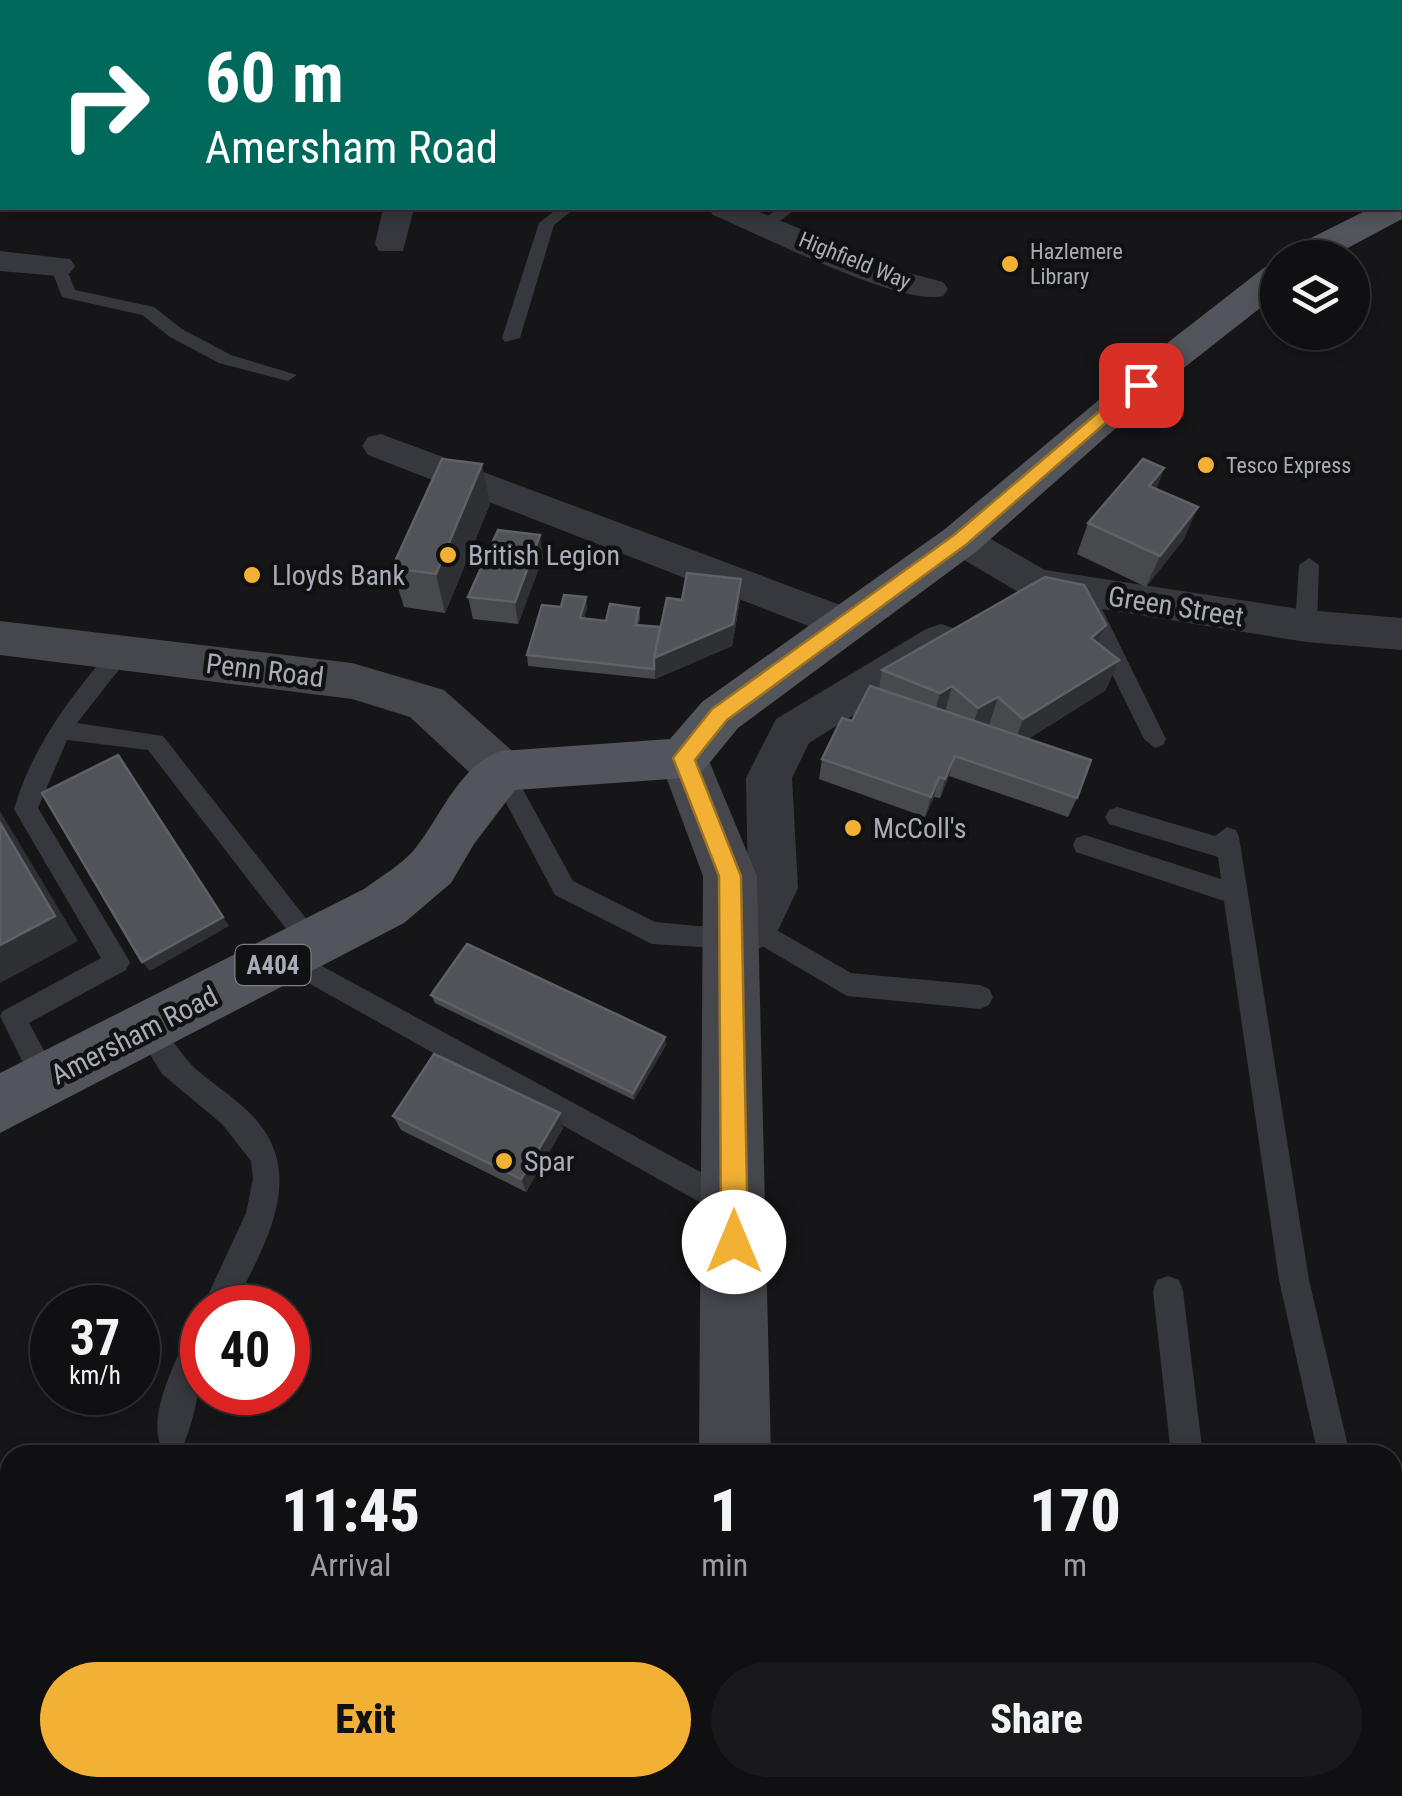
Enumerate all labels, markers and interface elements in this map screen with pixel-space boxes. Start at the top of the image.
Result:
text: 60 m [205,37,344,119]
icon: right [40,40,170,170]
text: Amersham Road [205,121,498,174]
street label: Highfield Way [795,227,914,294]
place label: Hazlemere Library [1030,239,1123,289]
map controls [1260,240,1370,350]
button: layers [1260,240,1370,350]
marker: Hazlemere Library [999,253,1021,275]
pin [1099,343,1184,428]
icon: arrive [1114,358,1169,413]
place label: Tesco Express [1226,453,1351,478]
marker: Tesco Express [1195,454,1217,476]
place label: British Legion [468,539,620,572]
marker: British Legion [437,544,459,566]
place label: Lloyds Bank [272,559,405,592]
marker: Lloyds Bank [241,564,263,586]
street label: Green Street [1106,580,1246,633]
street label: Penn Road [204,647,326,694]
place label: McColl's [873,812,966,845]
marker: McColl's [842,817,864,839]
road number: A404 [236,945,310,985]
street label: Amersham Road [46,979,223,1092]
place label: Spar [524,1145,574,1178]
marker: Spar [493,1150,515,1172]
position arrow [682,1190,786,1294]
speed limit sign: 40 [180,1285,310,1415]
text: 37 [70,1309,120,1367]
text: km/h [69,1361,121,1390]
text: 11:45 [281,1475,420,1546]
text: 1 [709,1475,740,1546]
text: 170 [1029,1475,1121,1546]
text: Arrival [310,1546,391,1584]
text: min [701,1546,748,1584]
text: m [1063,1546,1087,1584]
button: Exit [40,1662,691,1777]
button: Share [711,1662,1362,1777]

